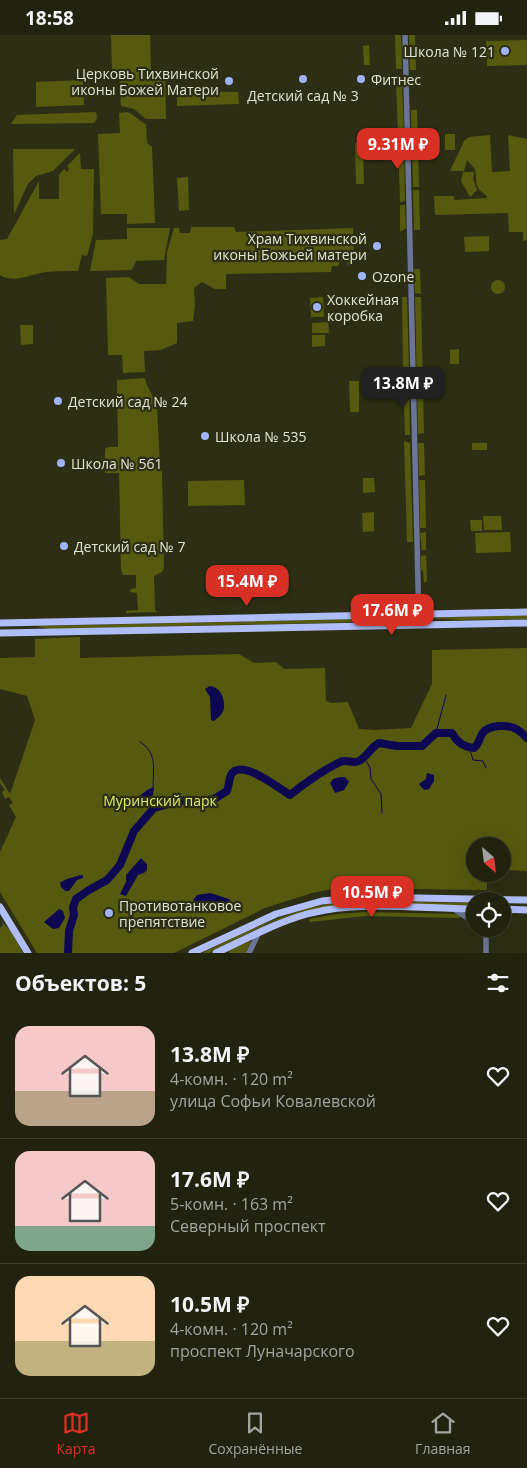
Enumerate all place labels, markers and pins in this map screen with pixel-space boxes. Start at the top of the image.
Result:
place label: Школа № 121 [404,42,495,61]
marker: Школа № 121 [499,45,511,57]
place label: Церковь Тихвинской иконы Божей Матери [71,64,219,99]
place label: Фитнес [371,70,421,89]
marker: Детский сад № 3 [297,73,309,85]
marker: Фитнес [355,73,367,85]
marker: Церковь Тихвинской иконы Божей Матери [223,75,235,87]
place label: Детский сад № 3 [247,86,359,105]
pin: 9.31M ₽ [352,127,444,170]
place label: Храм Тихвинской иконы Божьей матери [213,229,367,264]
marker: Храм Тихвинской иконы Божьей матери [371,240,383,252]
place label: Ozone [372,267,414,286]
marker: Ozone [356,270,368,282]
place label: Хоккейная коробка [327,290,399,325]
marker: Хоккейная коробка [311,301,323,313]
pin: 13.8M ₽ [357,367,449,409]
place label: Детский сад № 24 [68,392,187,411]
marker: Детский сад № 24 [52,395,64,407]
place label: Школа № 535 [215,427,306,446]
marker: Школа № 535 [199,430,211,442]
place label: Школа № 561 [71,454,162,473]
marker: Школа № 561 [55,457,67,469]
place label: Детский сад № 7 [74,537,185,556]
marker: Детский сад № 7 [58,540,70,552]
pin: 15.4M ₽ [201,565,293,607]
pin: 17.6M ₽ [346,593,438,636]
pin: 10.5M ₽ [326,875,418,918]
place label: Противотанковое препятствие [119,896,241,931]
marker: Противотанковое препятствие [103,907,115,919]

